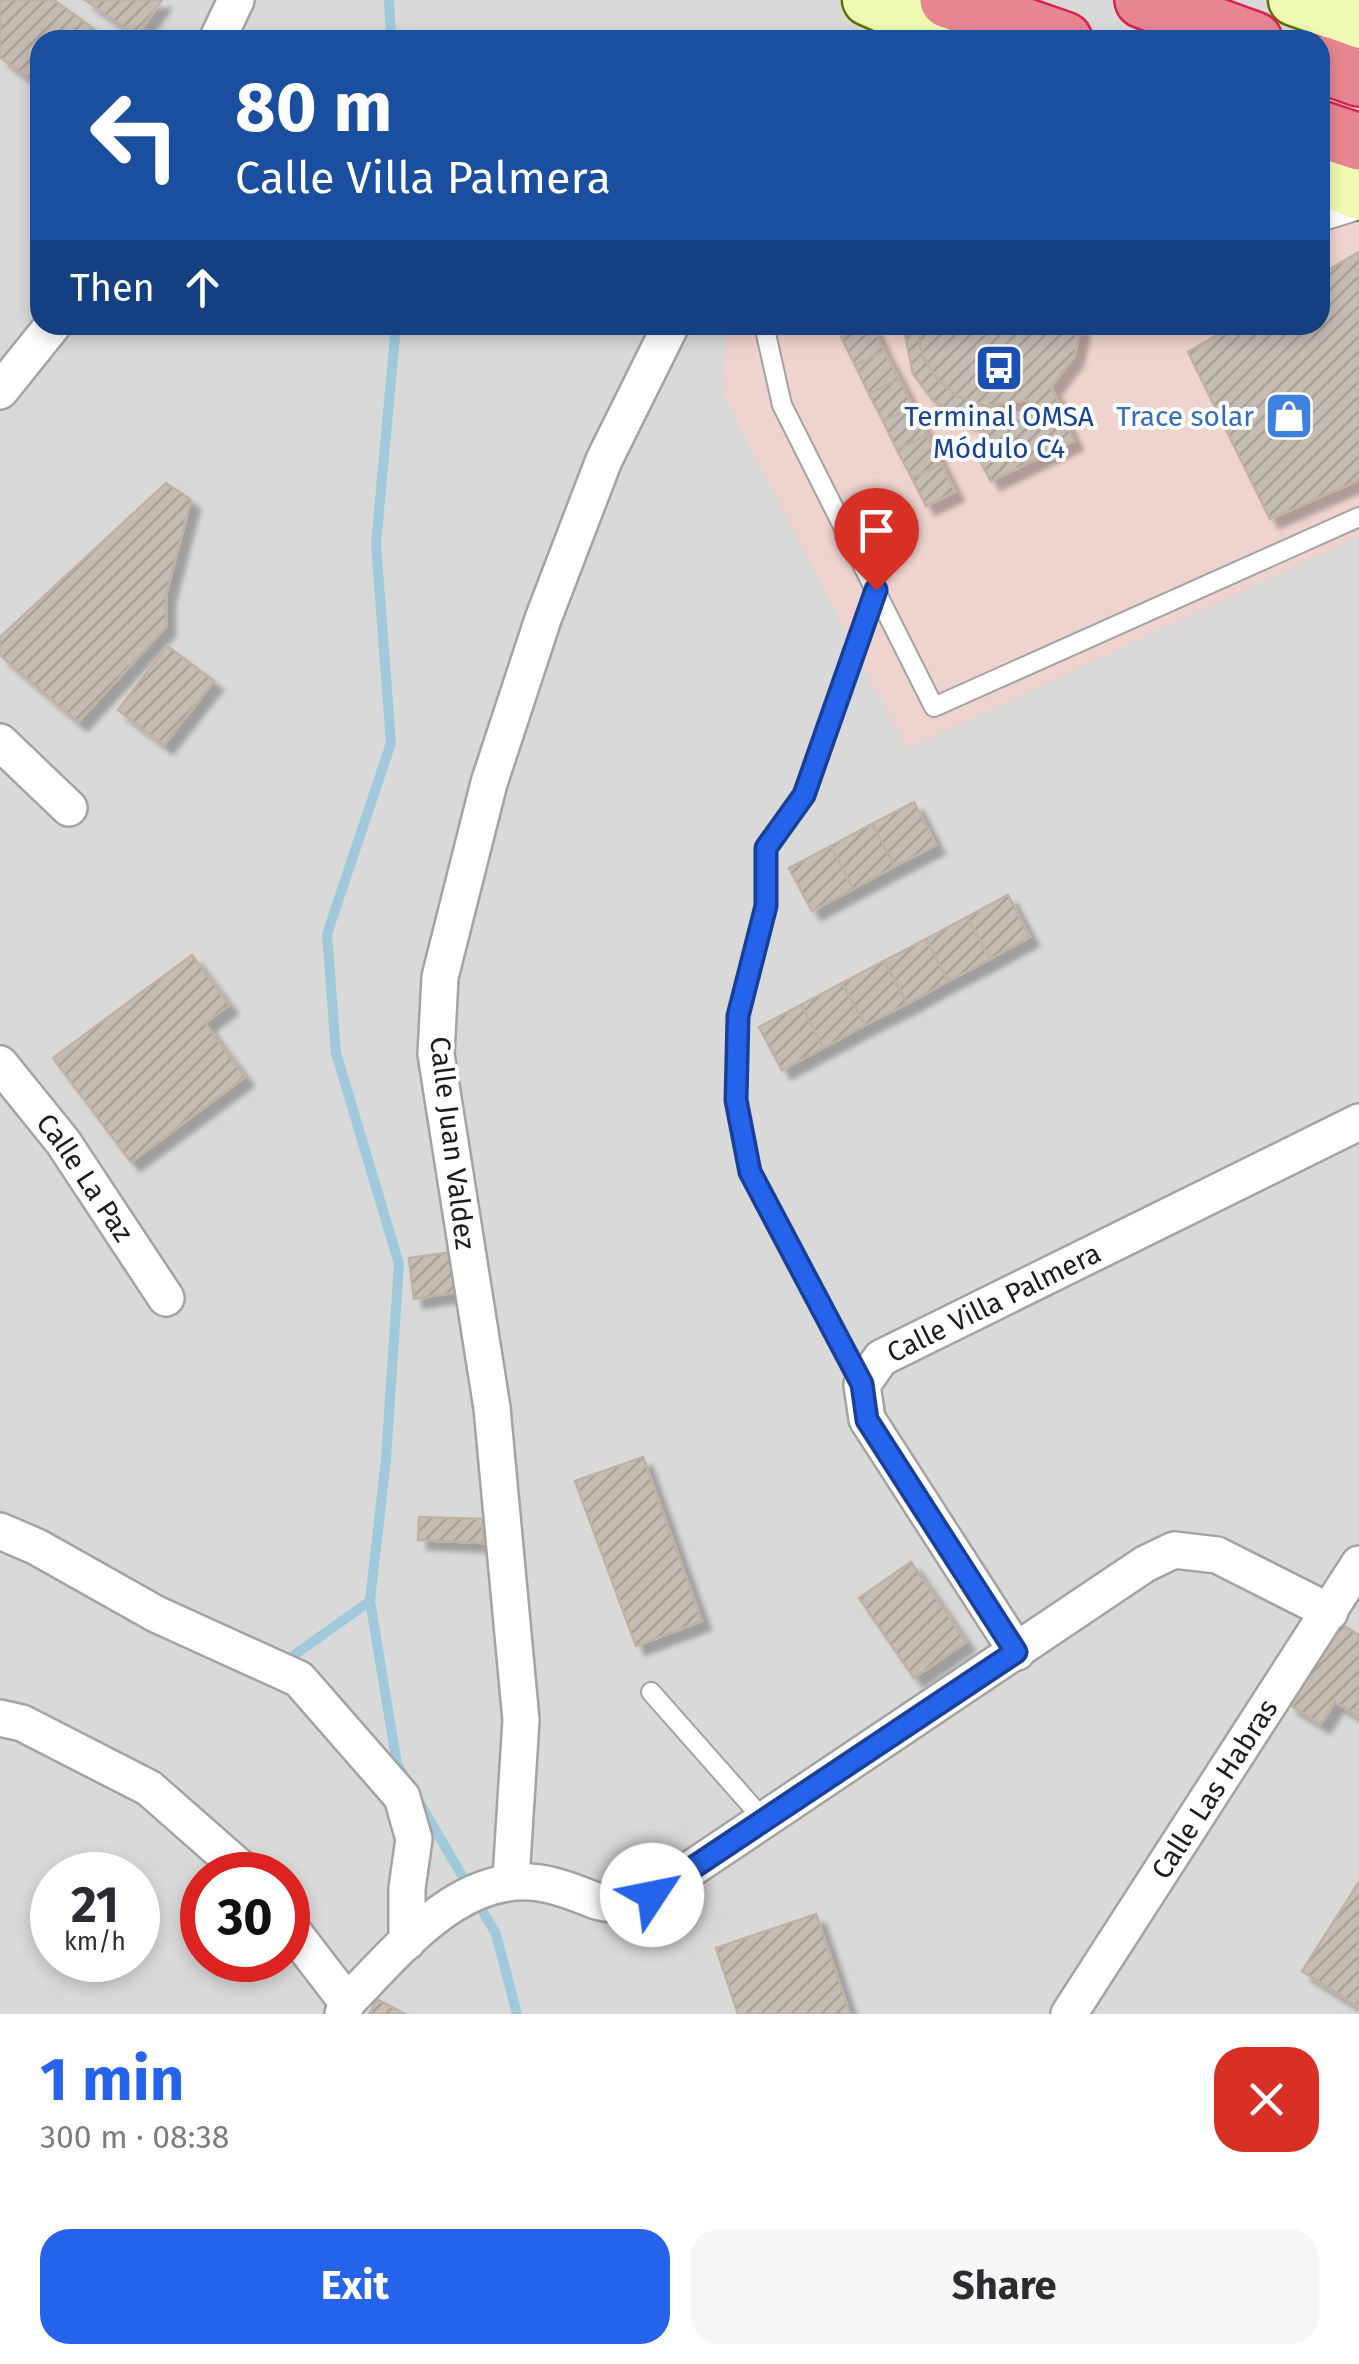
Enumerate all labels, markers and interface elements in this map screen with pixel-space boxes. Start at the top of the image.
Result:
text: 80 m [235,66,392,150]
icon: left [70,70,200,200]
text: Calle Villa Palmera [235,151,611,205]
icon: ahead [175,260,230,315]
text: Then [70,265,155,311]
bus stop icon: Terminal OMSA Módulo C4 [973,342,1025,394]
shop icon: Trace solar [1263,390,1315,442]
place label: Terminal OMSA Módulo C4 [904,400,1094,465]
place label: Trace solar [1116,400,1254,433]
pin [834,488,919,591]
icon: arrive [849,503,904,558]
street label: Calle Juan Valdez [423,1034,482,1252]
street label: Calle La Paz [30,1107,140,1248]
street label: Calle Villa Palmera [882,1236,1106,1369]
street label: Calle Las Habras [1145,1693,1285,1885]
position arrow [600,1843,704,1947]
speed limit sign: 30 [180,1852,310,1982]
text: 21 [71,1875,119,1935]
text: km/h [64,1927,126,1957]
text: 1 min [40,2044,184,2116]
button: close [1214,2047,1319,2152]
text: 300 m · 08:38 [40,2118,229,2156]
button: Exit [40,2229,670,2344]
button: Share [690,2229,1319,2344]

